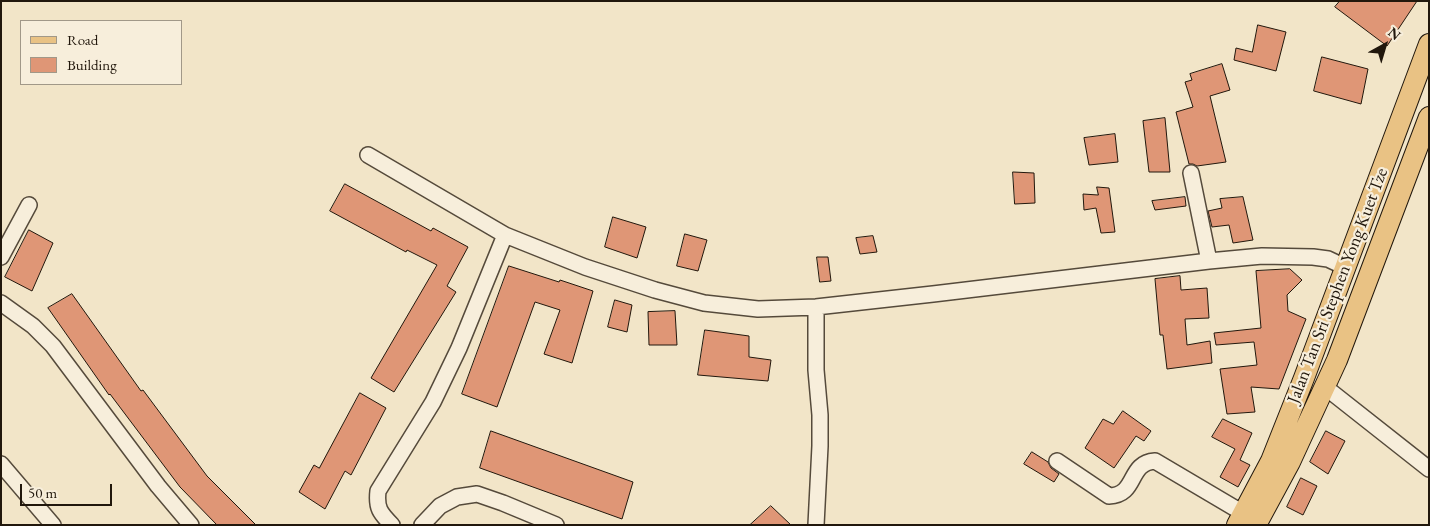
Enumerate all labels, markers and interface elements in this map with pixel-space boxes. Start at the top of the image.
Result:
legend [20,20,182,85]
north arrow [1360,20,1410,70]
text: N [1384,23,1404,44]
text: Road [67,30,98,49]
text: Building [67,55,117,74]
street label: Jalan Tan Sri Stephen Yong Kuet Tze [1283,165,1393,407]
scale bar [22,474,115,506]
text: 50 m [28,483,57,502]

